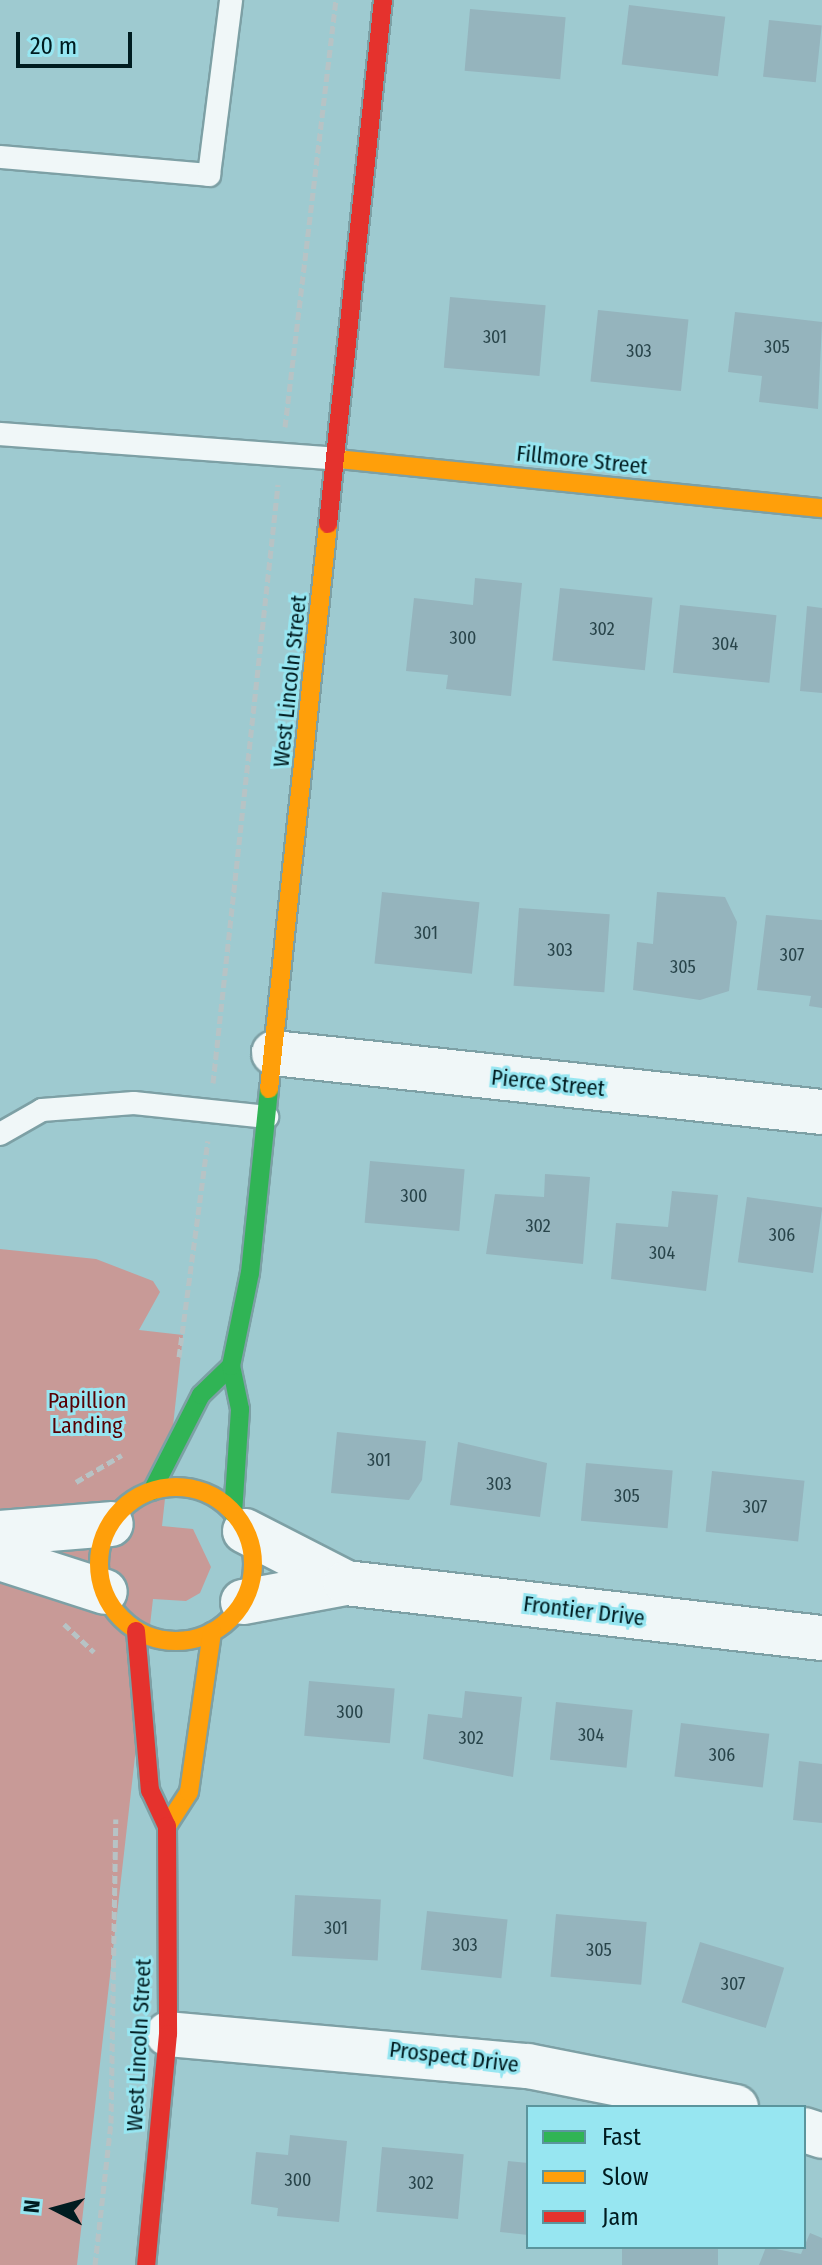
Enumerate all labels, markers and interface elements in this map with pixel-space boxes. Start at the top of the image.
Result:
scale bar [20,16,136,66]
text: 20 m [30,32,77,60]
house number: 301 [483,326,507,348]
house number: 305 [764,336,790,358]
house number: 303 [626,340,652,362]
street label: Fillmore Street [515,440,649,480]
street label: West Lincoln Street [268,594,312,768]
house number: 302 [589,618,615,640]
house number: 300 [450,627,476,649]
house number: 304 [712,633,738,655]
house number: 301 [414,922,438,944]
house number: 303 [547,939,573,961]
house number: 307 [780,944,804,966]
house number: 305 [670,956,696,978]
street label: Pierce Street [490,1064,606,1102]
house number: 300 [401,1185,427,1207]
house number: 302 [525,1215,551,1237]
house number: 306 [769,1224,795,1246]
house number: 304 [649,1242,675,1264]
park label: Papillion Landing [48,1387,126,1438]
house number: 301 [367,1449,391,1471]
house number: 303 [486,1473,512,1495]
house number: 305 [614,1485,640,1507]
house number: 307 [743,1496,767,1518]
street label: Frontier Drive [522,1590,646,1632]
house number: 300 [337,1701,363,1723]
house number: 304 [578,1724,604,1746]
house number: 302 [458,1727,484,1749]
house number: 306 [709,1744,735,1766]
house number: 301 [324,1917,348,1939]
house number: 303 [452,1934,478,1956]
house number: 305 [586,1939,612,1961]
street label: West Lincoln Street [121,1958,157,2132]
house number: 307 [721,1973,745,1995]
street label: Prospect Drive [388,2036,520,2078]
legend [526,2105,806,2249]
text: Fast [602,2123,641,2151]
text: Slow [602,2163,648,2191]
north arrow [16,2169,96,2249]
house number: 300 [285,2169,311,2191]
house number: 302 [408,2172,434,2194]
text: N [18,2198,46,2214]
text: Jam [602,2203,639,2231]

